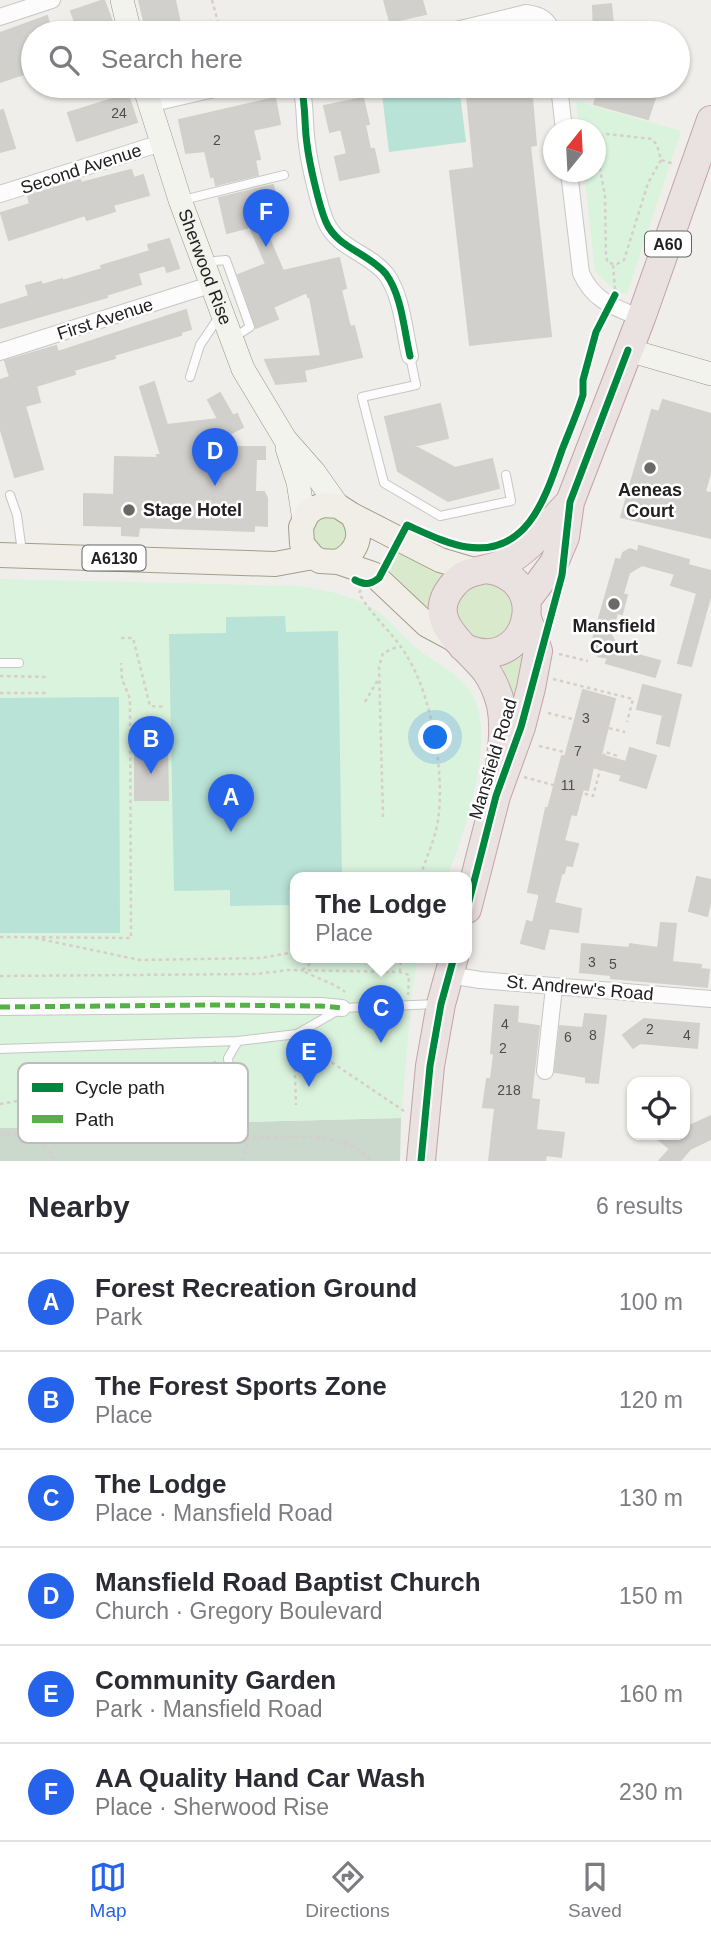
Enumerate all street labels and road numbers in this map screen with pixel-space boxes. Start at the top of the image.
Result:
street label: Second Avenue [18,140,144,198]
street label: Sherwood Rise [174,206,236,328]
road number: A60 [645,232,691,256]
street label: First Avenue [54,294,156,344]
road number: A6130 [82,545,146,570]
street label: Mansfield Road [465,696,521,822]
street label: St. Andrew's Road [506,972,654,1004]

